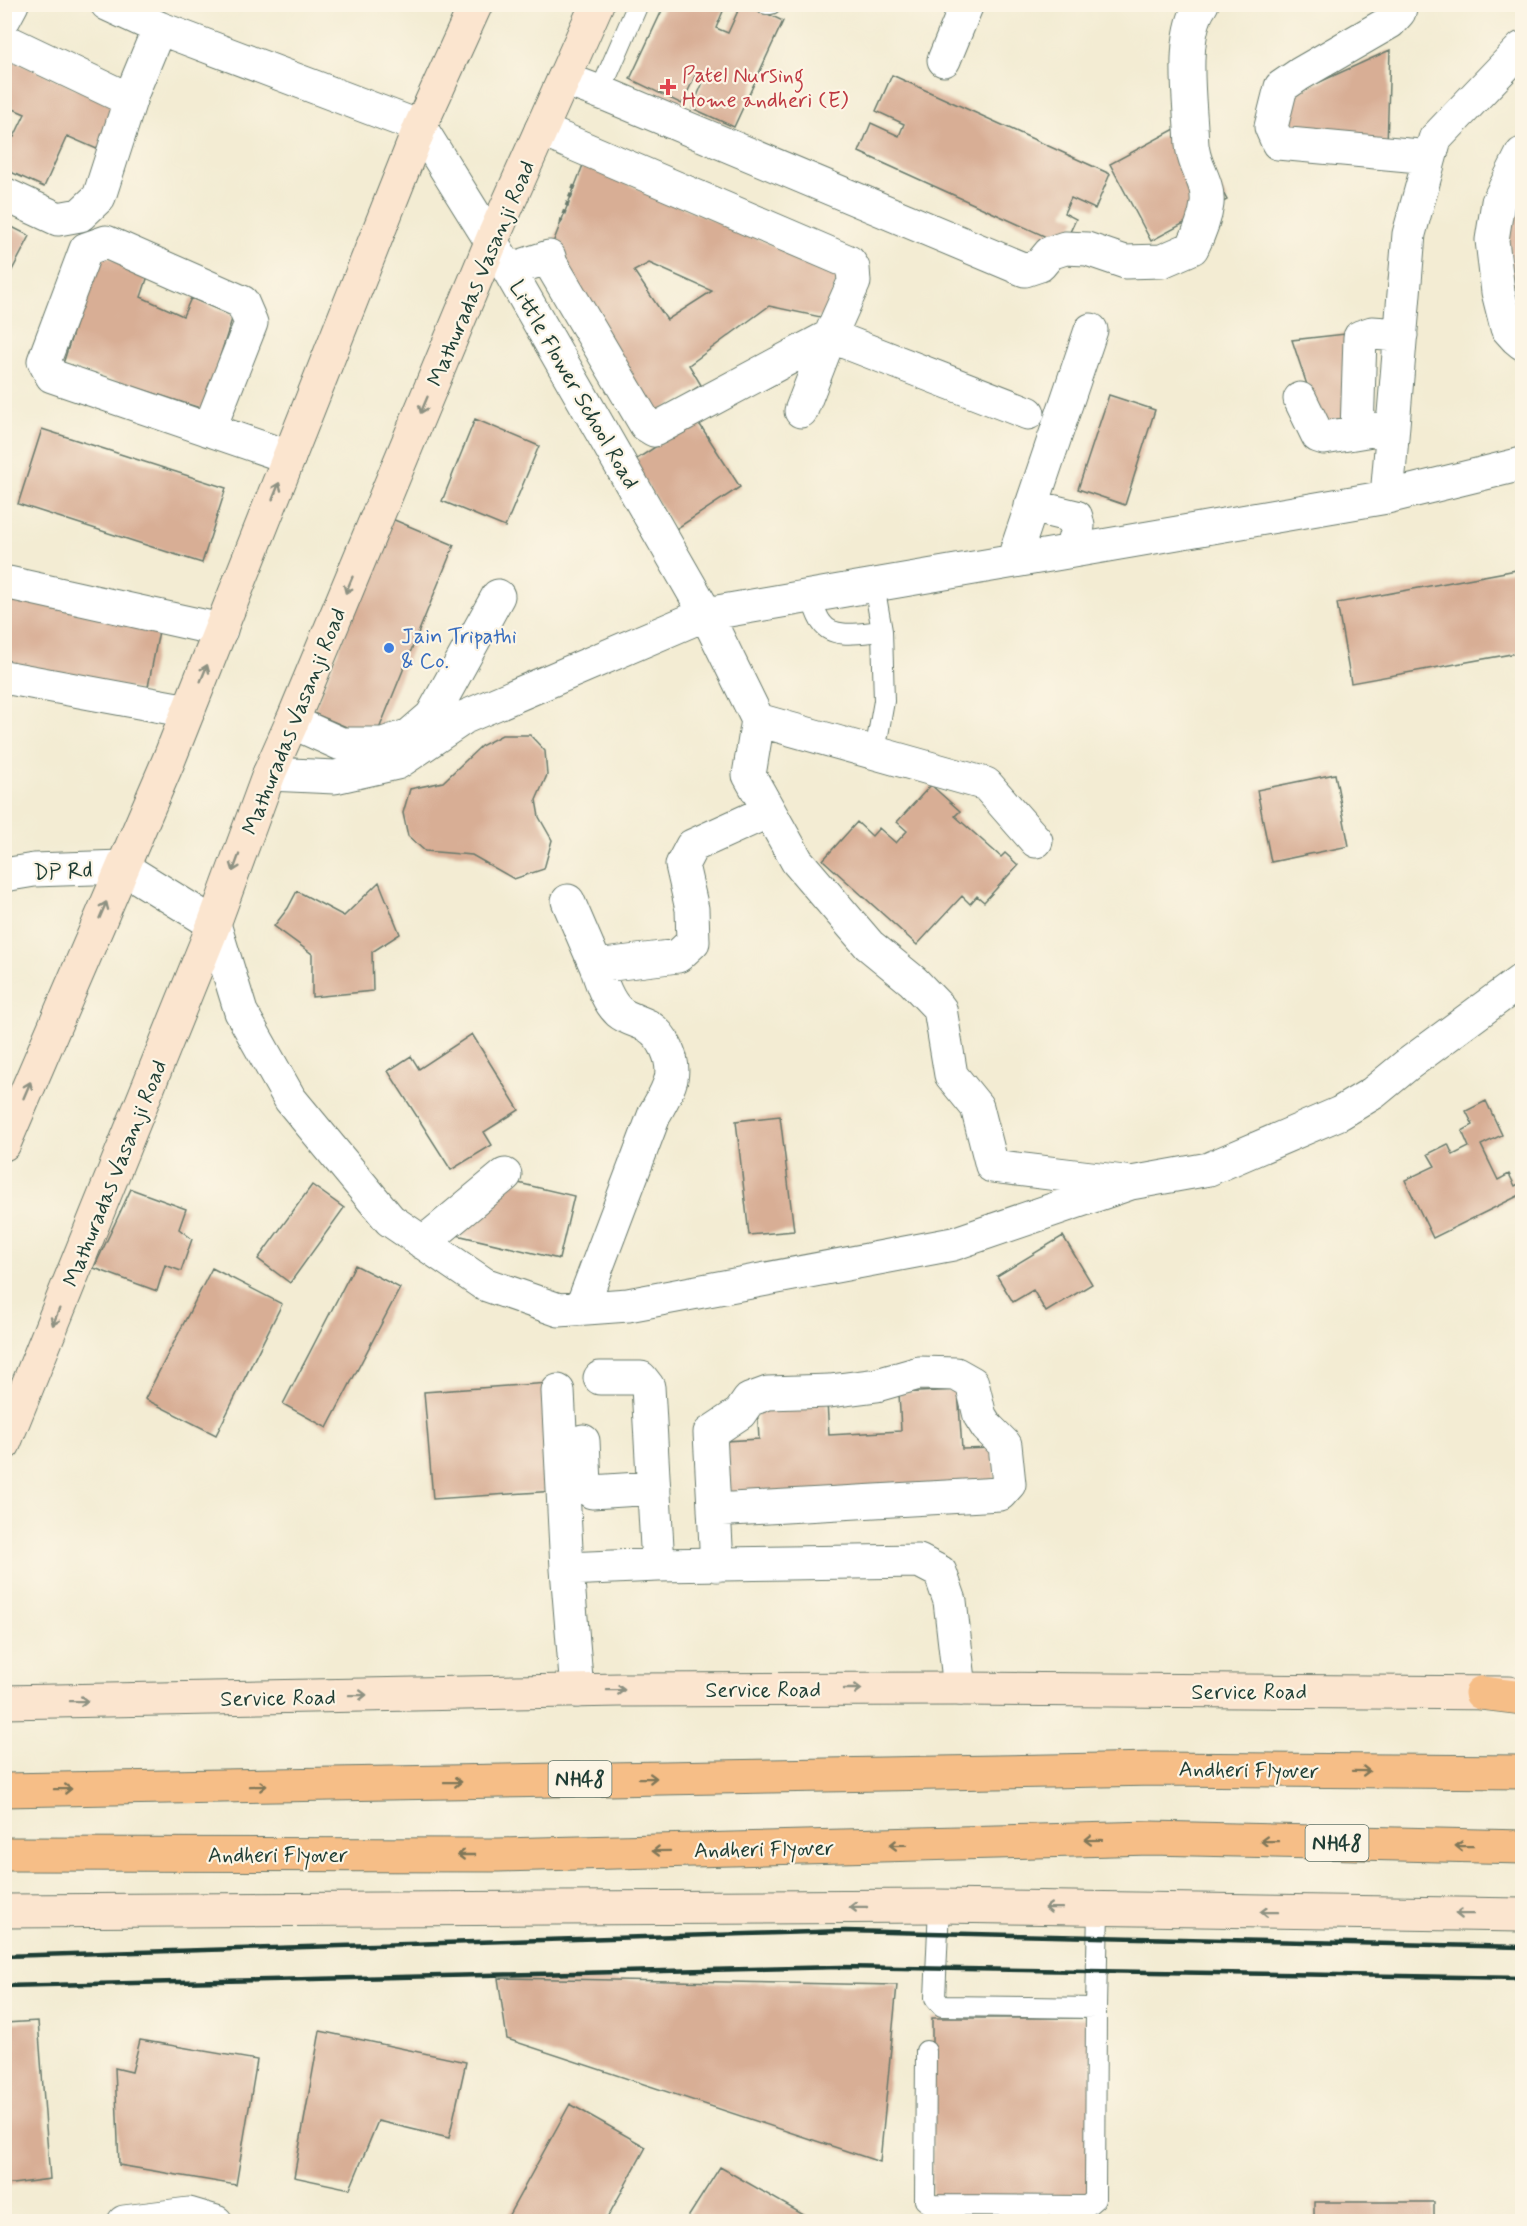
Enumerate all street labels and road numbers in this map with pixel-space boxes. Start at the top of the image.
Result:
street label: Mathuradas Vasanji Road [422,157,542,391]
street label: Little Flower School Road [502,276,645,494]
street label: Mathuradas Vasanji Road [236,604,353,839]
street label: DP Rd [33,856,93,888]
street label: Mathuradas Vasanji Road [57,1056,174,1291]
street label: Service Road [705,1677,821,1705]
street label: Service Road [1191,1679,1307,1707]
street label: Service Road [220,1684,336,1714]
street label: Andheri Flyover [1178,1756,1319,1786]
road number: NH48 [548,1761,612,1797]
road number: NH48 [1306,1825,1368,1861]
street label: Andheri Flyover [694,1835,835,1865]
street label: Andheri Flyover [208,1842,348,1870]

